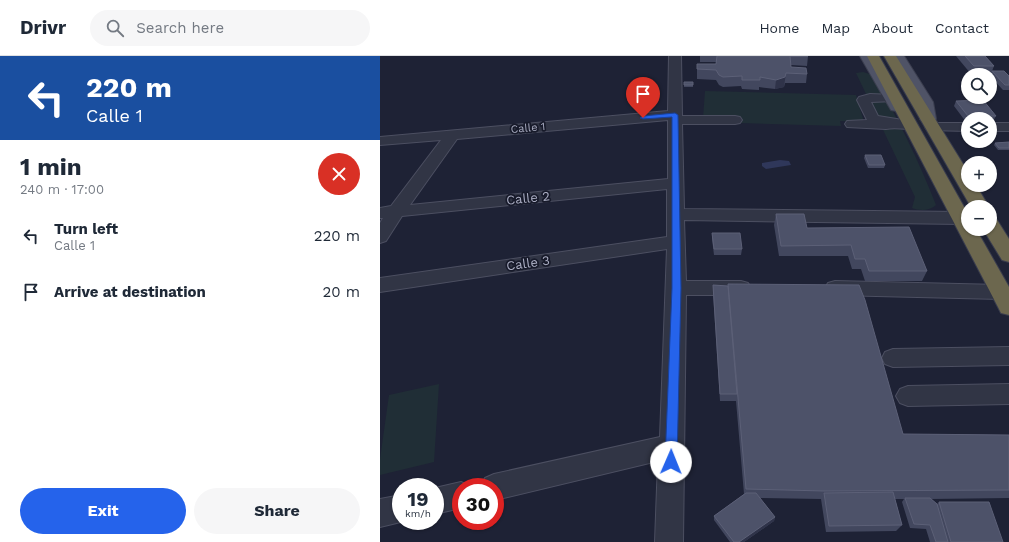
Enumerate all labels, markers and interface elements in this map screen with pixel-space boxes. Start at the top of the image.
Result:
search box [90,10,370,46]
text: Drivr [20,16,66,39]
icon: search [104,17,126,39]
text: Search here [136,19,224,37]
text: Home [759,20,799,36]
text: Map [821,20,850,36]
text: About [872,20,913,36]
text: Contact [935,20,989,36]
map controls [961,68,997,236]
button: search [961,68,997,104]
text: 220 m [86,71,172,104]
icon: left [20,72,72,124]
pin [626,77,660,118]
icon: arrive [632,83,654,105]
text: Calle 1 [86,105,143,126]
button: layers [961,112,997,148]
street label: Calle 1 [510,120,546,136]
text: 1 min [20,153,82,181]
button: close [318,153,360,195]
button: + [961,156,997,192]
text: 240 m · 17:00 [20,182,104,197]
street label: Calle 2 [505,188,551,208]
button: − [961,200,997,236]
text: Turn left [54,220,118,238]
icon: left [20,225,42,247]
text: 220 m [314,227,360,245]
text: Calle 1 [54,238,95,253]
street label: Calle 3 [505,253,551,273]
icon: arrive [20,281,42,303]
text: Arrive at destination [54,283,206,301]
text: 20 m [323,283,360,301]
position arrow [650,441,692,483]
speed limit sign: 30 [452,478,504,530]
text: 19 [408,487,428,511]
button: Exit [20,488,186,534]
button: Share [194,488,360,534]
text: km/h [405,508,431,519]

